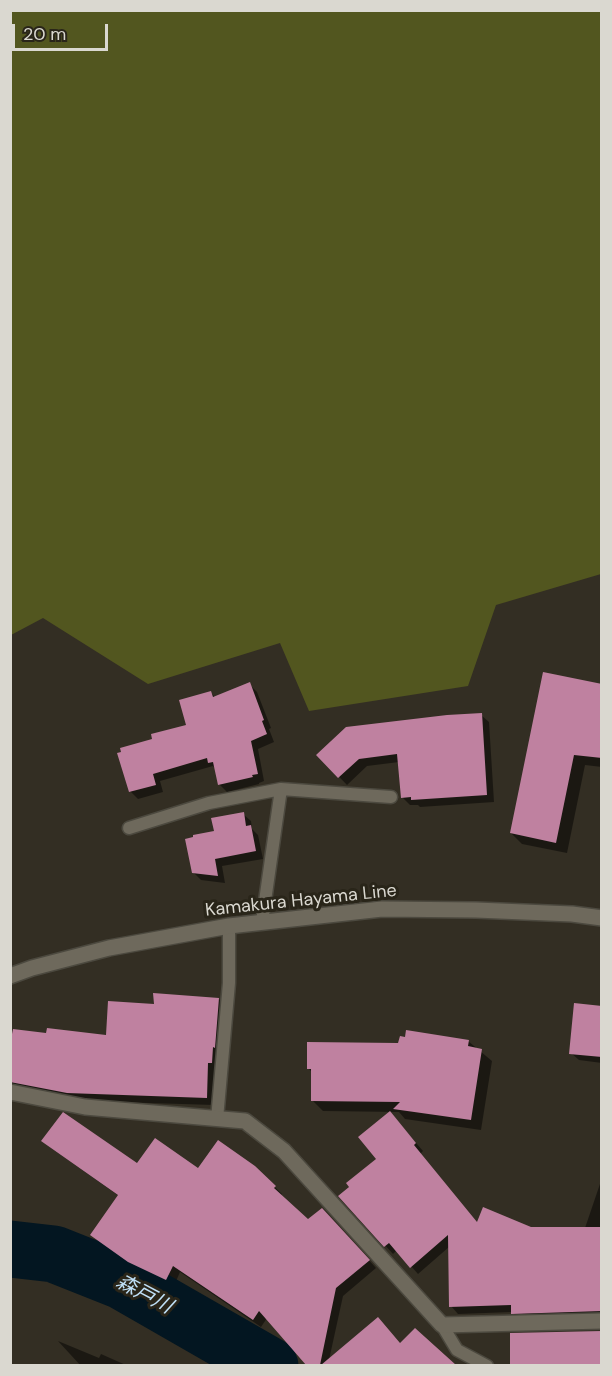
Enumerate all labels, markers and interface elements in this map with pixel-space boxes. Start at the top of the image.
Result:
scale bar [15,12,111,50]
text: 20 m [23,22,66,46]
street label: Kamakura Hayama Line [204,880,398,922]
water label: 森戸川 [112,1270,176,1320]

